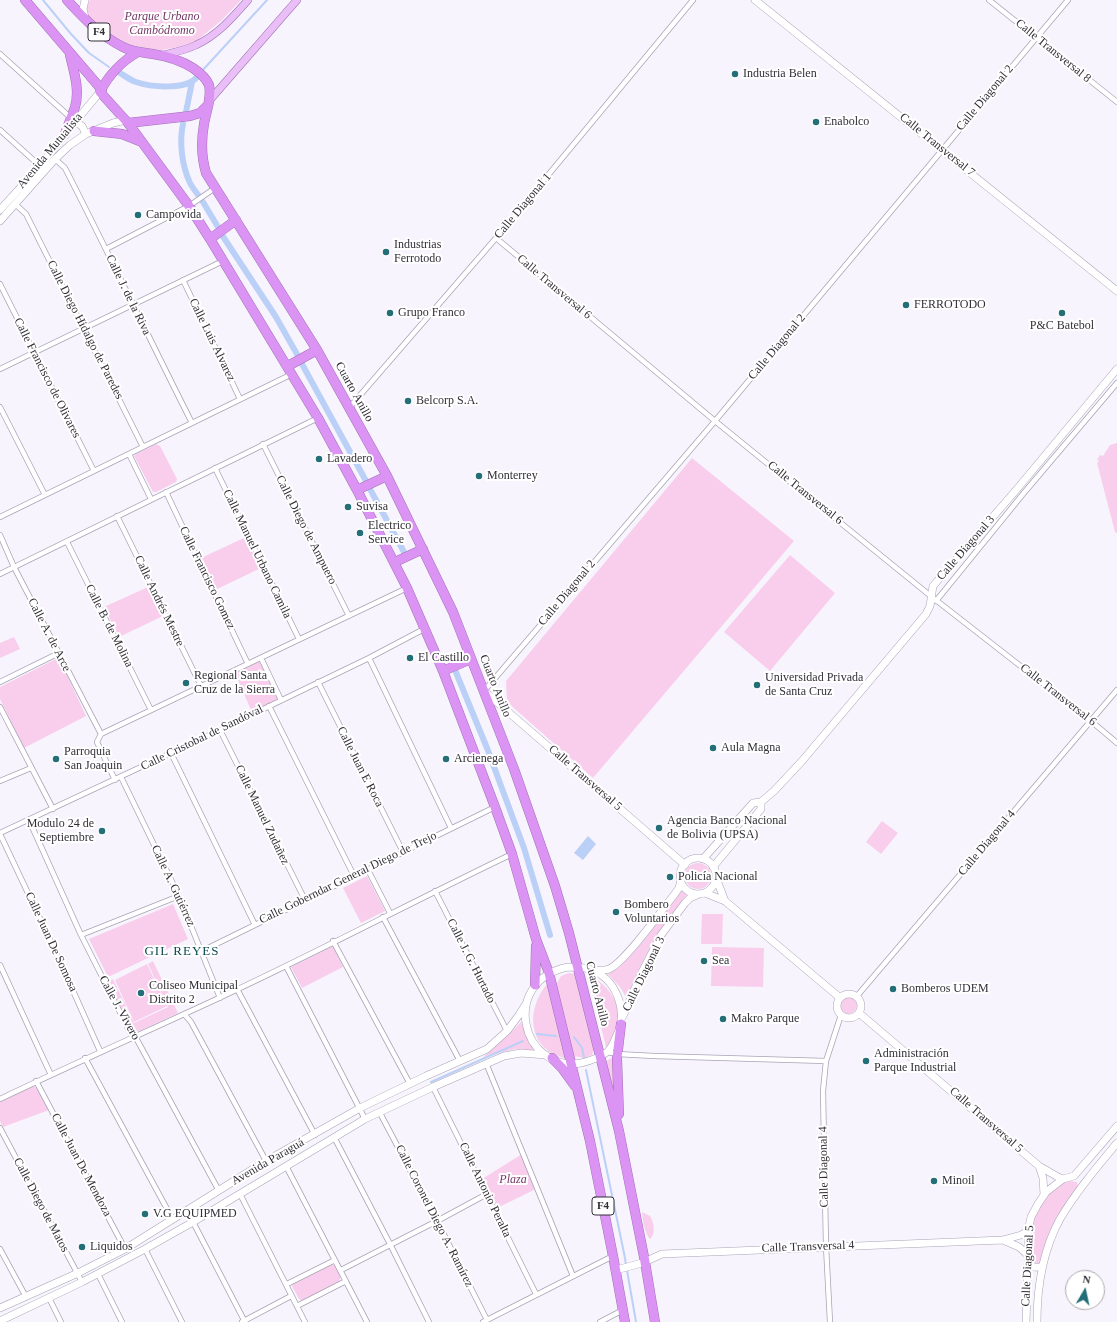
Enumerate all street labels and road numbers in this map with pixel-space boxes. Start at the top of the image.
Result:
street label: Calle Transversal 8 [1012,16,1094,86]
road number: F4 [88,23,110,41]
street label: Calle Diagonal 2 [953,62,1017,134]
street label: Avenida Mutualista [14,110,86,192]
street label: Calle Transversal 7 [896,110,978,180]
street label: Calle Diagonal 1 [491,170,555,242]
street label: Calle J. de la Riva [102,252,154,338]
street label: Calle Transversal 6 [514,252,594,322]
street label: Calle Diego Hidalgo de Paredes [44,258,126,402]
street label: Calle Luis Alvarez [186,296,238,384]
street label: Calle Diagonal 2 [745,311,809,383]
street label: Calle Francisco de Olivares [10,315,84,441]
street label: Cuarto Anillo [332,360,376,424]
street label: Calle Transversal 6 [764,458,846,528]
street label: Calle Diego de Ampuero [272,473,340,587]
street label: Calle Manuel Urbano Camila [219,487,295,621]
street label: Calle Diagonal 3 [934,513,998,583]
street label: Calle Francisco Gomez [176,524,238,632]
street label: Calle Andrés Mestre [131,553,187,649]
street label: Calle Diagonal 2 [535,557,599,629]
street label: Calle B. de Molina [82,582,136,670]
street label: Calle A. de Arce [24,596,74,674]
street label: Cuarto Anillo [476,653,514,719]
street label: Calle Transversal 6 [1017,661,1099,729]
street label: Calle Cristobal de Sandóval [138,702,266,774]
street label: Calle Juan E Roca [334,724,386,810]
street label: Calle Transversal 5 [545,742,625,814]
street label: Calle Manuel Zudañez [232,763,292,867]
street label: Calle Diagonal 4 [955,807,1019,879]
street label: Calle Goberndar General Diego de Trejo [257,829,439,927]
street label: Calle A. Gutiérrez [148,843,198,929]
street label: Calle Juan De Somosa [22,890,80,994]
street label: Calle J. G. Hurtado [443,916,499,1006]
street label: Calle Diagonal 3 [620,934,668,1014]
street label: Cuarto Anillo [582,960,612,1028]
street label: Calle J. Vivero [95,973,143,1043]
street label: Calle Transversal 5 [946,1084,1026,1156]
street label: Calle Juan De Mendoza [48,1111,114,1219]
street label: Calle Diagonal 4 [816,1126,832,1208]
street label: Avenida Paraguá [229,1135,307,1189]
street label: Calle Antonio Peralta [456,1140,514,1240]
street label: Calle Coronel Diego A. Ramírez [392,1143,476,1289]
street label: Calle Diego de Matos [10,1155,72,1255]
road number: F4 [592,1197,614,1215]
street label: Calle Diagonal 5 [1019,1225,1037,1307]
street label: Calle Transversal 4 [761,1238,855,1256]

